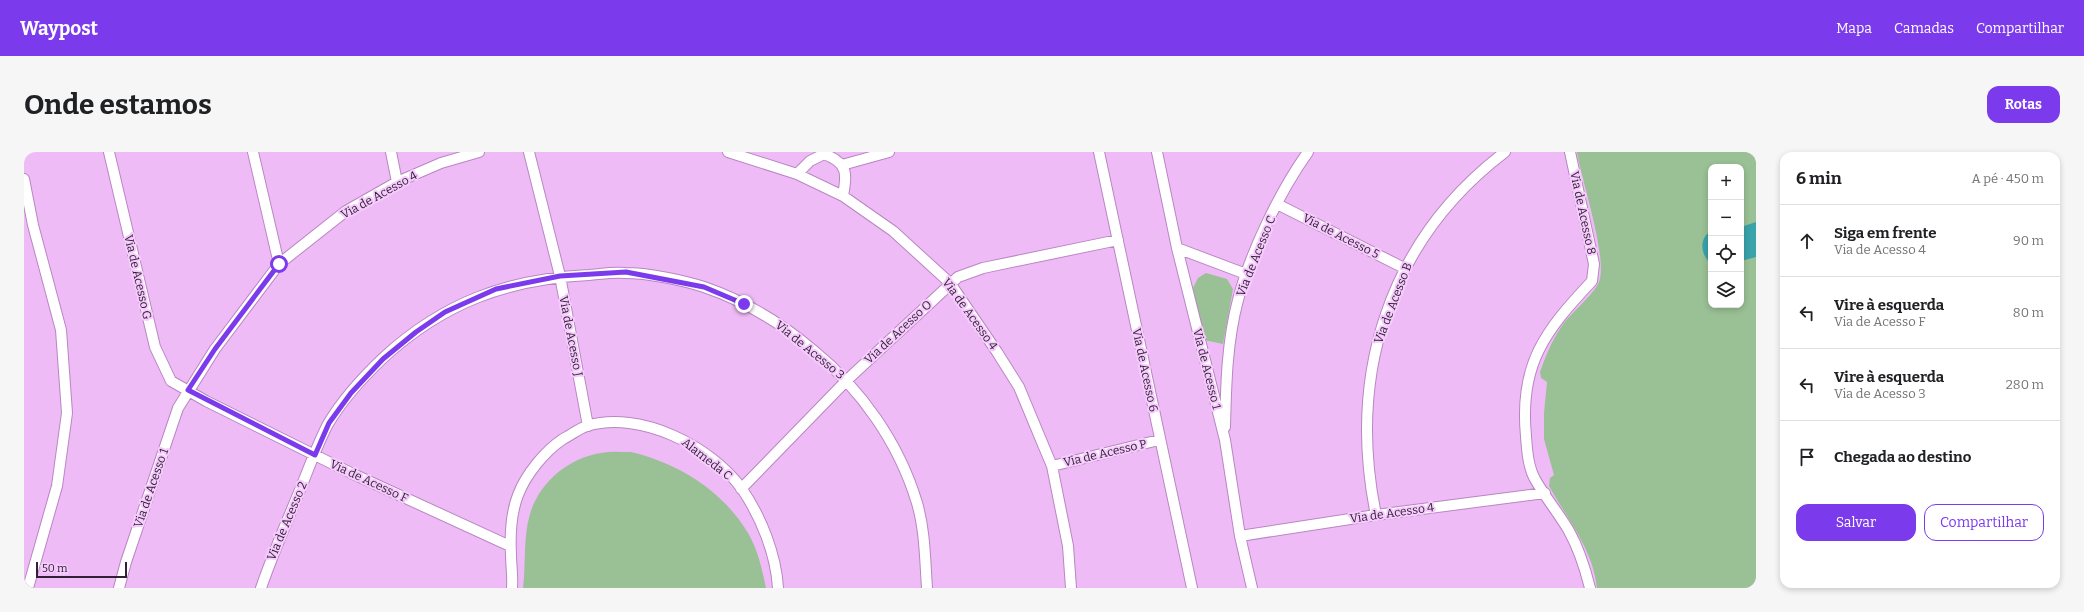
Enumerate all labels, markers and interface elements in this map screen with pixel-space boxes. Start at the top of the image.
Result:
text: Waypost [20,17,98,40]
text: Mapa [1836,20,1872,37]
text: Camadas [1894,20,1954,37]
text: Compartilhar [1976,20,2064,37]
button: Rotas [1987,86,2060,123]
text: Onde estamos [24,88,212,121]
map controls [1708,164,1744,308]
button: + [1708,164,1744,200]
street label: Via de Acesso 4 [339,168,419,222]
text: 6 min [1796,168,1842,189]
street label: Via de Acesso 8 [1567,170,1599,256]
text: A pé · 450 m [1971,171,2044,186]
button: − [1708,200,1744,236]
street label: Via de Acesso 5 [1300,211,1382,261]
street label: Via de Acesso C [1233,213,1279,298]
text: Siga em frente [1834,224,1937,242]
icon: ahead [1796,230,1818,252]
street label: Via de Acesso G [121,233,155,321]
text: 90 m [2013,233,2044,248]
button: locate [1708,236,1744,272]
text: Via de Acesso 4 [1834,242,1926,257]
route start [270,255,288,273]
street label: Via de Acesso B [1371,261,1415,345]
button: layers [1708,272,1744,308]
street label: Via de Acesso 4 [939,276,1001,352]
street label: Via de Acesso J [556,295,586,377]
route end [735,295,753,313]
text: Vire à esquerda [1834,296,1944,314]
street label: Via de Acesso O [862,297,935,367]
icon: left [1796,302,1818,324]
text: 80 m [2013,305,2044,320]
text: Via de Acesso F [1834,314,1926,329]
street label: Via de Acesso 3 [773,318,847,382]
street label: Via de Acesso 6 [1129,327,1161,413]
street label: Via de Acesso 1 [1190,327,1224,411]
text: Vire à esquerda [1834,368,1944,386]
icon: left [1796,374,1818,396]
text: 280 m [2006,377,2044,392]
text: Via de Acesso 3 [1834,386,1926,401]
street label: Alameda C [679,435,735,483]
street label: Via de Acesso P [1062,437,1148,469]
icon: arrive [1796,446,1818,468]
street label: Via de Acesso 1 [131,447,171,529]
text: Chegada ao destino [1834,448,1971,466]
street label: Via de Acesso F [328,457,410,505]
street label: Via de Acesso 2 [264,479,310,563]
street label: Via de Acesso 4 [1349,500,1435,526]
button: Salvar [1796,504,1916,541]
button: Compartilhar [1924,504,2044,541]
scale bar [36,560,127,579]
text: 50 m [42,562,68,575]

